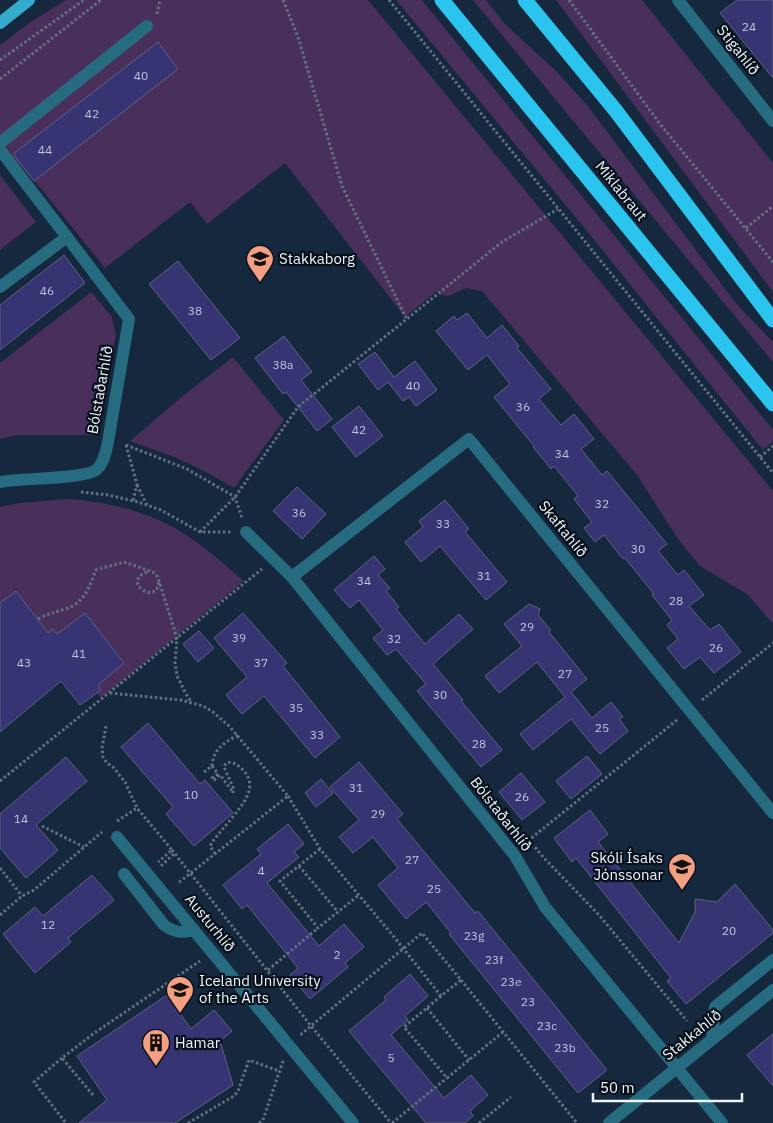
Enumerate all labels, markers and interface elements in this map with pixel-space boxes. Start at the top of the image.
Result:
house number: 24 [742,19,756,34]
street label: Stigahlíð [713,21,764,79]
house number: 40 [134,68,148,83]
house number: 42 [85,106,99,121]
house number: 44 [38,142,52,157]
street label: Miklabraut [591,157,651,225]
school or university icon: Stakkaborg [245,244,275,283]
place label: Stakkaborg [279,249,355,268]
house number: 46 [40,283,54,298]
house number: 38 [188,303,202,318]
street label: Bólstaðarhlíð [82,344,117,436]
house number: 38a [273,357,294,372]
house number: 40 [406,378,420,393]
house number: 36 [516,399,530,414]
house number: 42 [352,422,366,437]
house number: 34 [555,446,569,461]
house number: 32 [595,496,609,511]
street label: Skaftahlíð [535,497,592,561]
house number: 36 [292,505,306,520]
house number: 33 [436,516,450,531]
house number: 30 [631,541,645,556]
house number: 31 [477,568,491,583]
house number: 34 [357,573,371,588]
house number: 28 [669,593,683,608]
house number: 29 [520,619,534,634]
house number: 39 [232,630,246,645]
house number: 32 [387,631,401,646]
house number: 26 [709,640,723,655]
house number: 41 [72,646,86,661]
house number: 43 [17,655,31,670]
house number: 37 [254,655,268,670]
house number: 27 [558,666,572,681]
house number: 30 [433,687,447,702]
house number: 35 [289,700,303,715]
house number: 25 [595,720,609,735]
house number: 33 [310,727,324,742]
house number: 28 [472,736,486,751]
street label: Bólstaðarhlíð [466,773,536,855]
house number: 31 [349,780,363,795]
house number: 10 [184,787,198,802]
house number: 26 [515,789,529,804]
house number: 29 [371,806,385,821]
house number: 14 [14,811,28,826]
place label: Skóli Ísaks Jónssonar [590,848,663,884]
house number: 27 [405,852,419,867]
school or university icon: Skóli Ísaks Jónssonar [667,852,697,891]
house number: 4 [257,863,265,878]
house number: 25 [427,881,441,896]
street label: Austurhlíð [181,890,240,956]
house number: 12 [41,917,55,932]
house number: 20 [722,923,736,938]
house number: 23g [464,928,485,943]
house number: 2 [333,947,341,962]
house number: 23f [485,952,503,967]
place label: Iceland University of the Arts [199,971,321,1007]
house number: 23e [501,974,522,989]
school or university icon: Iceland University of the Arts [165,975,195,1014]
house number: 23 [521,994,535,1009]
street label: Stakkahlíð [658,1005,725,1064]
house number: 23c [537,1018,557,1033]
building icon: Hamar [141,1028,171,1067]
place label: Hamar [175,1033,221,1052]
house number: 23b [554,1040,576,1055]
house number: 5 [387,1050,395,1065]
scale bar [593,1070,742,1102]
text: 50 m [600,1078,635,1097]

